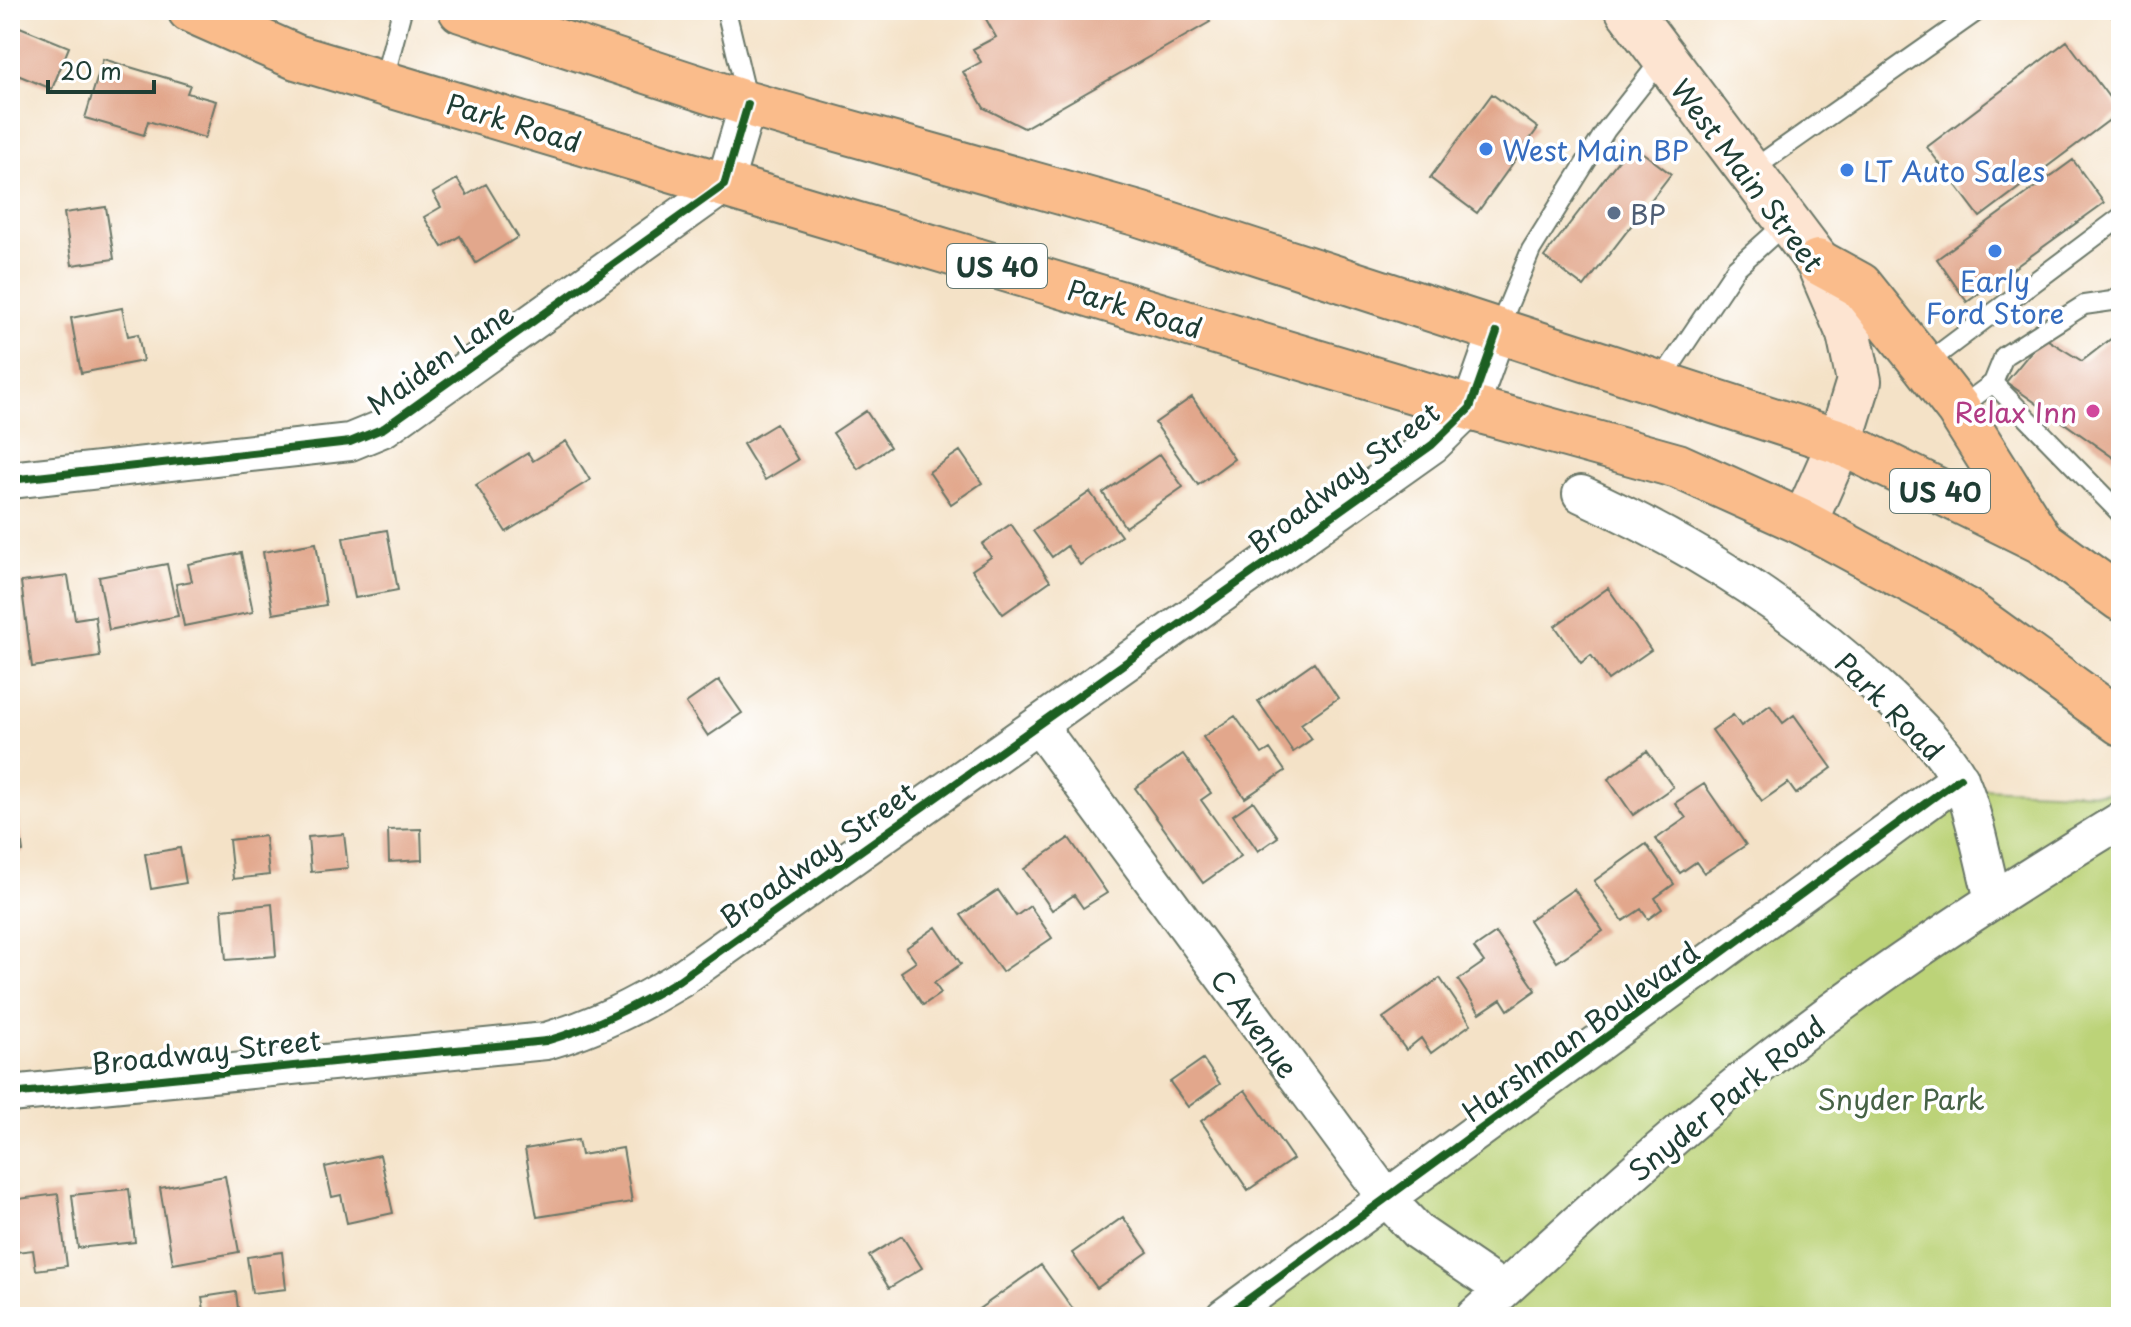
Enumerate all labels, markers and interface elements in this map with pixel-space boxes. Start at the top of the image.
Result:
scale bar [48,44,154,94]
text: 20 m [60,52,122,88]
street label: West Main Street [1661,69,1835,281]
street label: Park Road [441,81,587,163]
place label: West Main BP [1502,128,1689,171]
marker: West Main BP [1477,140,1495,158]
place label: LT Auto Sales [1863,149,2045,192]
marker: LT Auto Sales [1838,161,1856,179]
place label: BP [1630,192,1666,235]
marker: BP [1605,204,1623,222]
marker: Early Ford Store [1986,242,2004,260]
road number: US 40 [947,244,1047,288]
place label: Early Ford Store [1926,259,2064,334]
street label: Park Road [1062,267,1208,349]
street label: Maiden Lane [358,291,522,425]
street label: Broadway Street [1238,390,1448,564]
place label: Relax Inn [1955,390,2077,433]
marker: Relax Inn [2084,402,2102,420]
road number: US 40 [1890,469,1990,513]
street label: Park Road [1826,642,1954,770]
street label: Broadway Street [710,770,924,938]
street label: Harshman Boulevard [1452,930,1708,1132]
street label: C Avenue [1201,960,1309,1086]
street label: Snyder Park Road [1618,1005,1834,1191]
street label: Broadway Street [89,1018,323,1084]
park label: Snyder Park [1817,1077,1985,1120]

